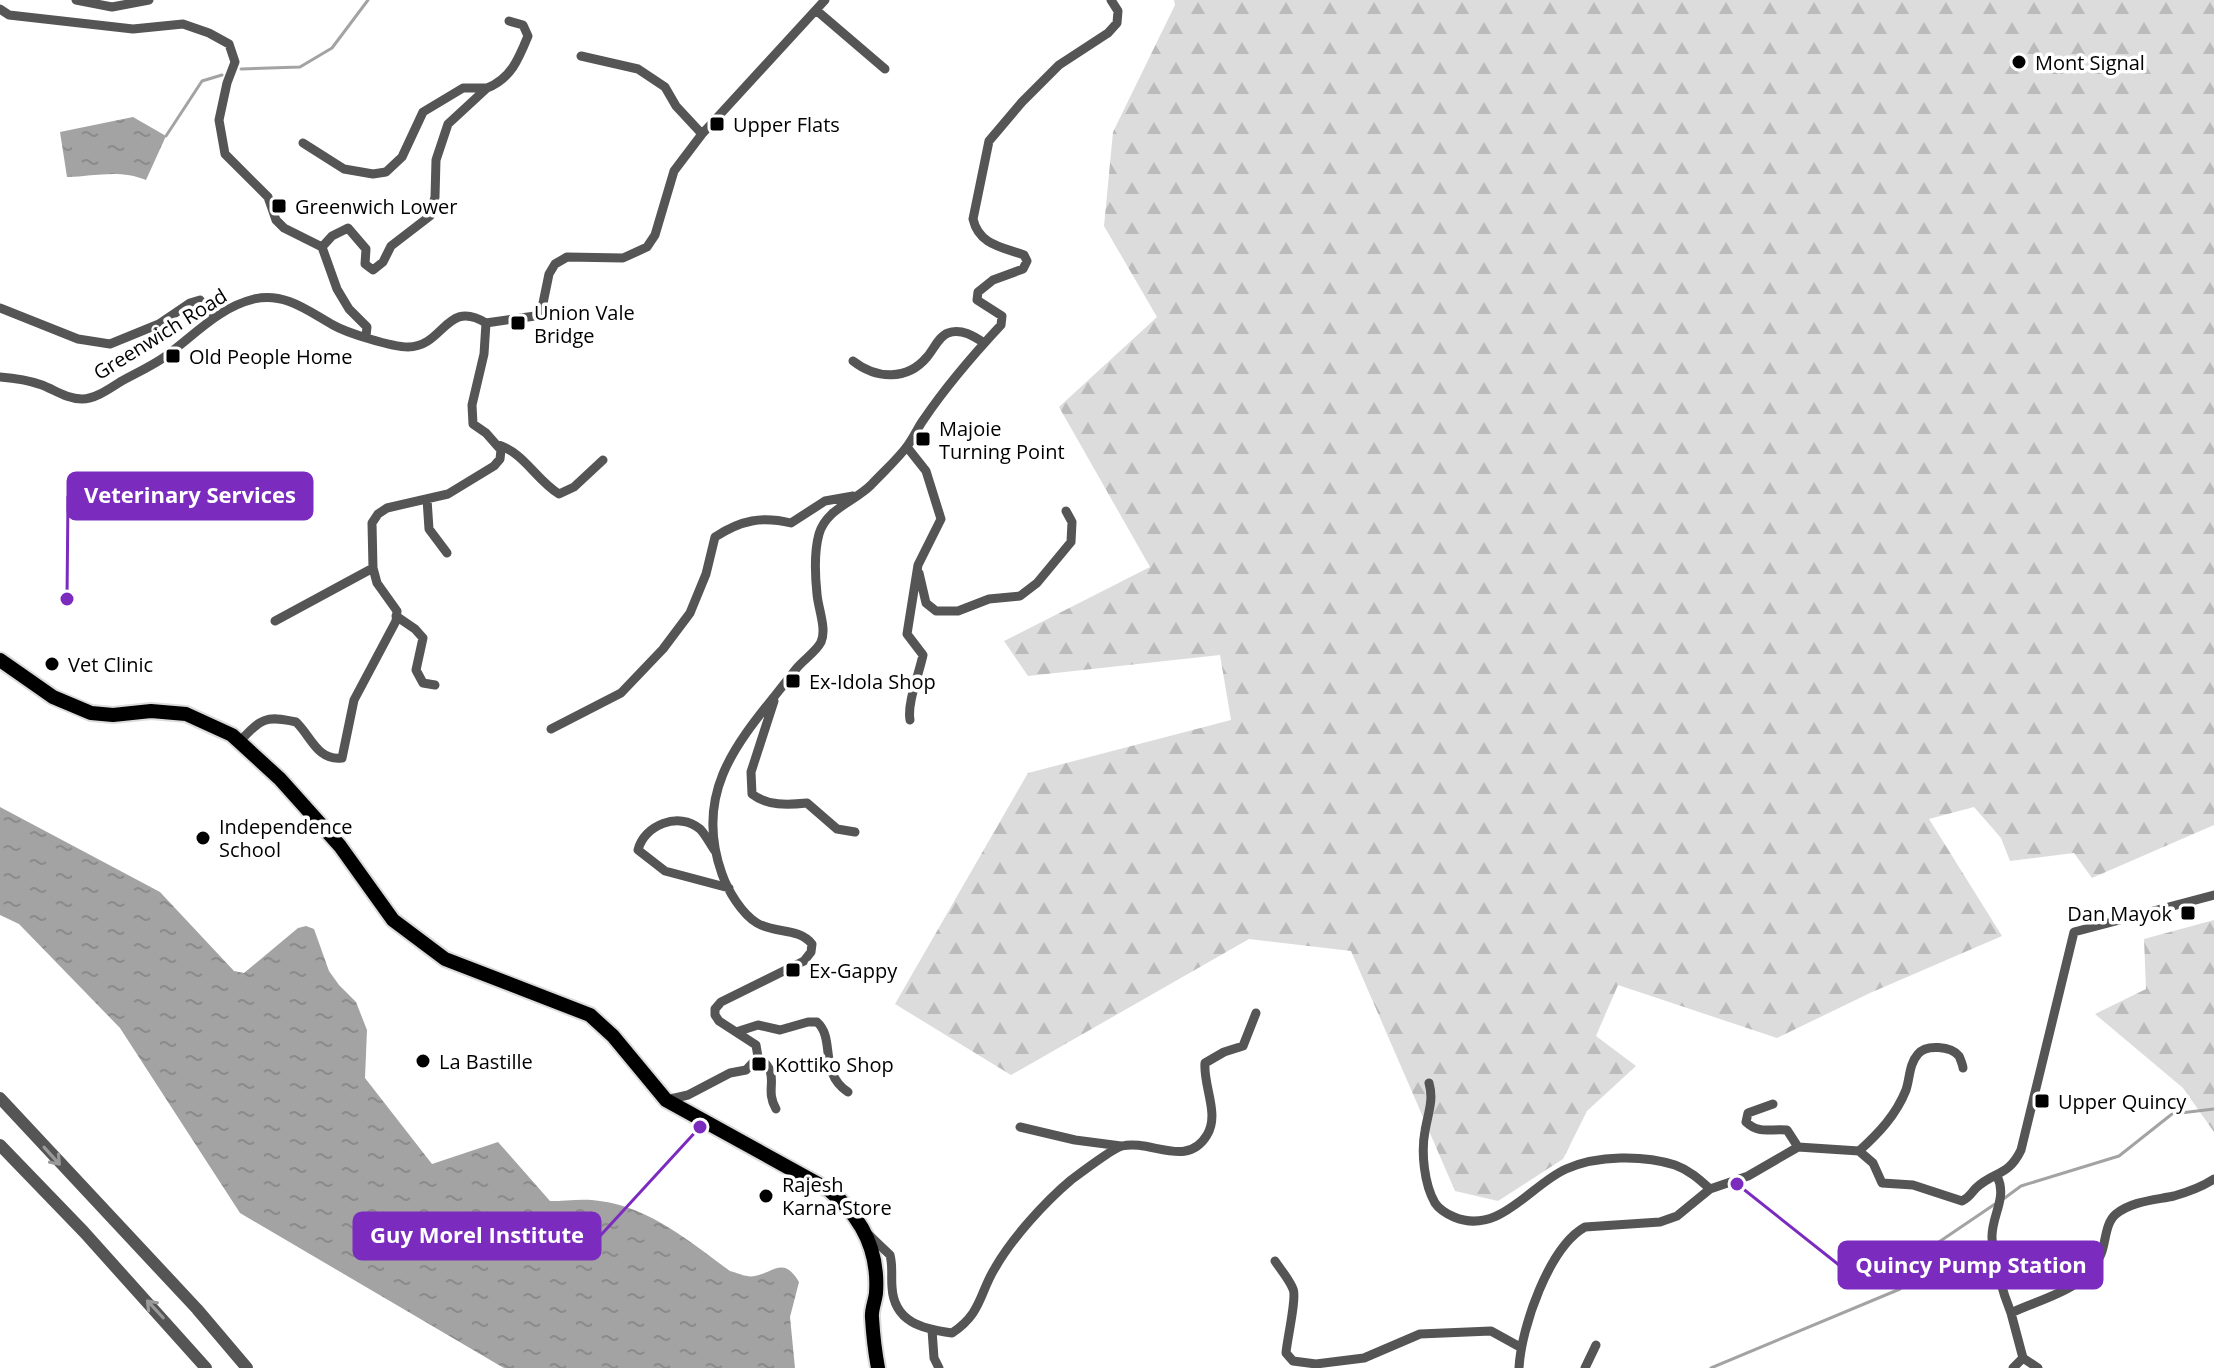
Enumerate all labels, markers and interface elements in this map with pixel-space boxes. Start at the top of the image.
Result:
place label: Mont Signal [2035,49,2145,76]
marker: Mont Signal [2010,53,2028,71]
place label: Upper Flats [733,111,840,138]
marker: Upper Flats [708,115,726,133]
place label: Greenwich Lower [295,193,457,220]
marker: Greenwich Lower [270,197,288,215]
street label: Greenwich Road [88,282,232,386]
place label: Union Vale Bridge [534,299,635,349]
marker: Union Vale Bridge [509,314,527,332]
place label: Old People Home [189,343,353,370]
marker: Old People Home [164,347,182,365]
place label: Majoie Turning Point [939,415,1065,465]
marker: Majoie Turning Point [914,430,932,448]
callout: Veterinary Services [68,473,312,519]
text: Veterinary Services [84,479,296,509]
place label: Vet Clinic [68,651,153,678]
marker: Vet Clinic [43,655,61,673]
place label: Ex-Idola Shop [809,668,936,695]
marker: Ex-Idola Shop [784,672,802,690]
place label: Independence School [219,813,353,863]
marker: Independence School [194,829,212,847]
place label: Dan Mayok [2067,900,2172,927]
marker: Dan Mayok [2179,904,2197,922]
place label: Ex-Gappy [809,957,898,984]
marker: Ex-Gappy [784,961,802,979]
place label: La Bastille [439,1048,533,1075]
place label: Kottiko Shop [775,1051,894,1078]
marker: La Bastille [414,1052,432,1070]
marker: Kottiko Shop [750,1055,768,1073]
place label: Upper Quincy [2058,1088,2187,1115]
marker: Upper Quincy [2033,1092,2051,1110]
one-way arrow [42,1146,61,1166]
place label: Rajesh Karna Store [782,1171,892,1221]
marker: Rajesh Karna Store [757,1187,775,1205]
callout: Guy Morel Institute [354,1213,600,1259]
text: Guy Morel Institute [370,1219,584,1249]
callout: Quincy Pump Station [1839,1242,2102,1288]
text: Quincy Pump Station [1855,1249,2087,1279]
one-way arrow [146,1300,164,1320]

